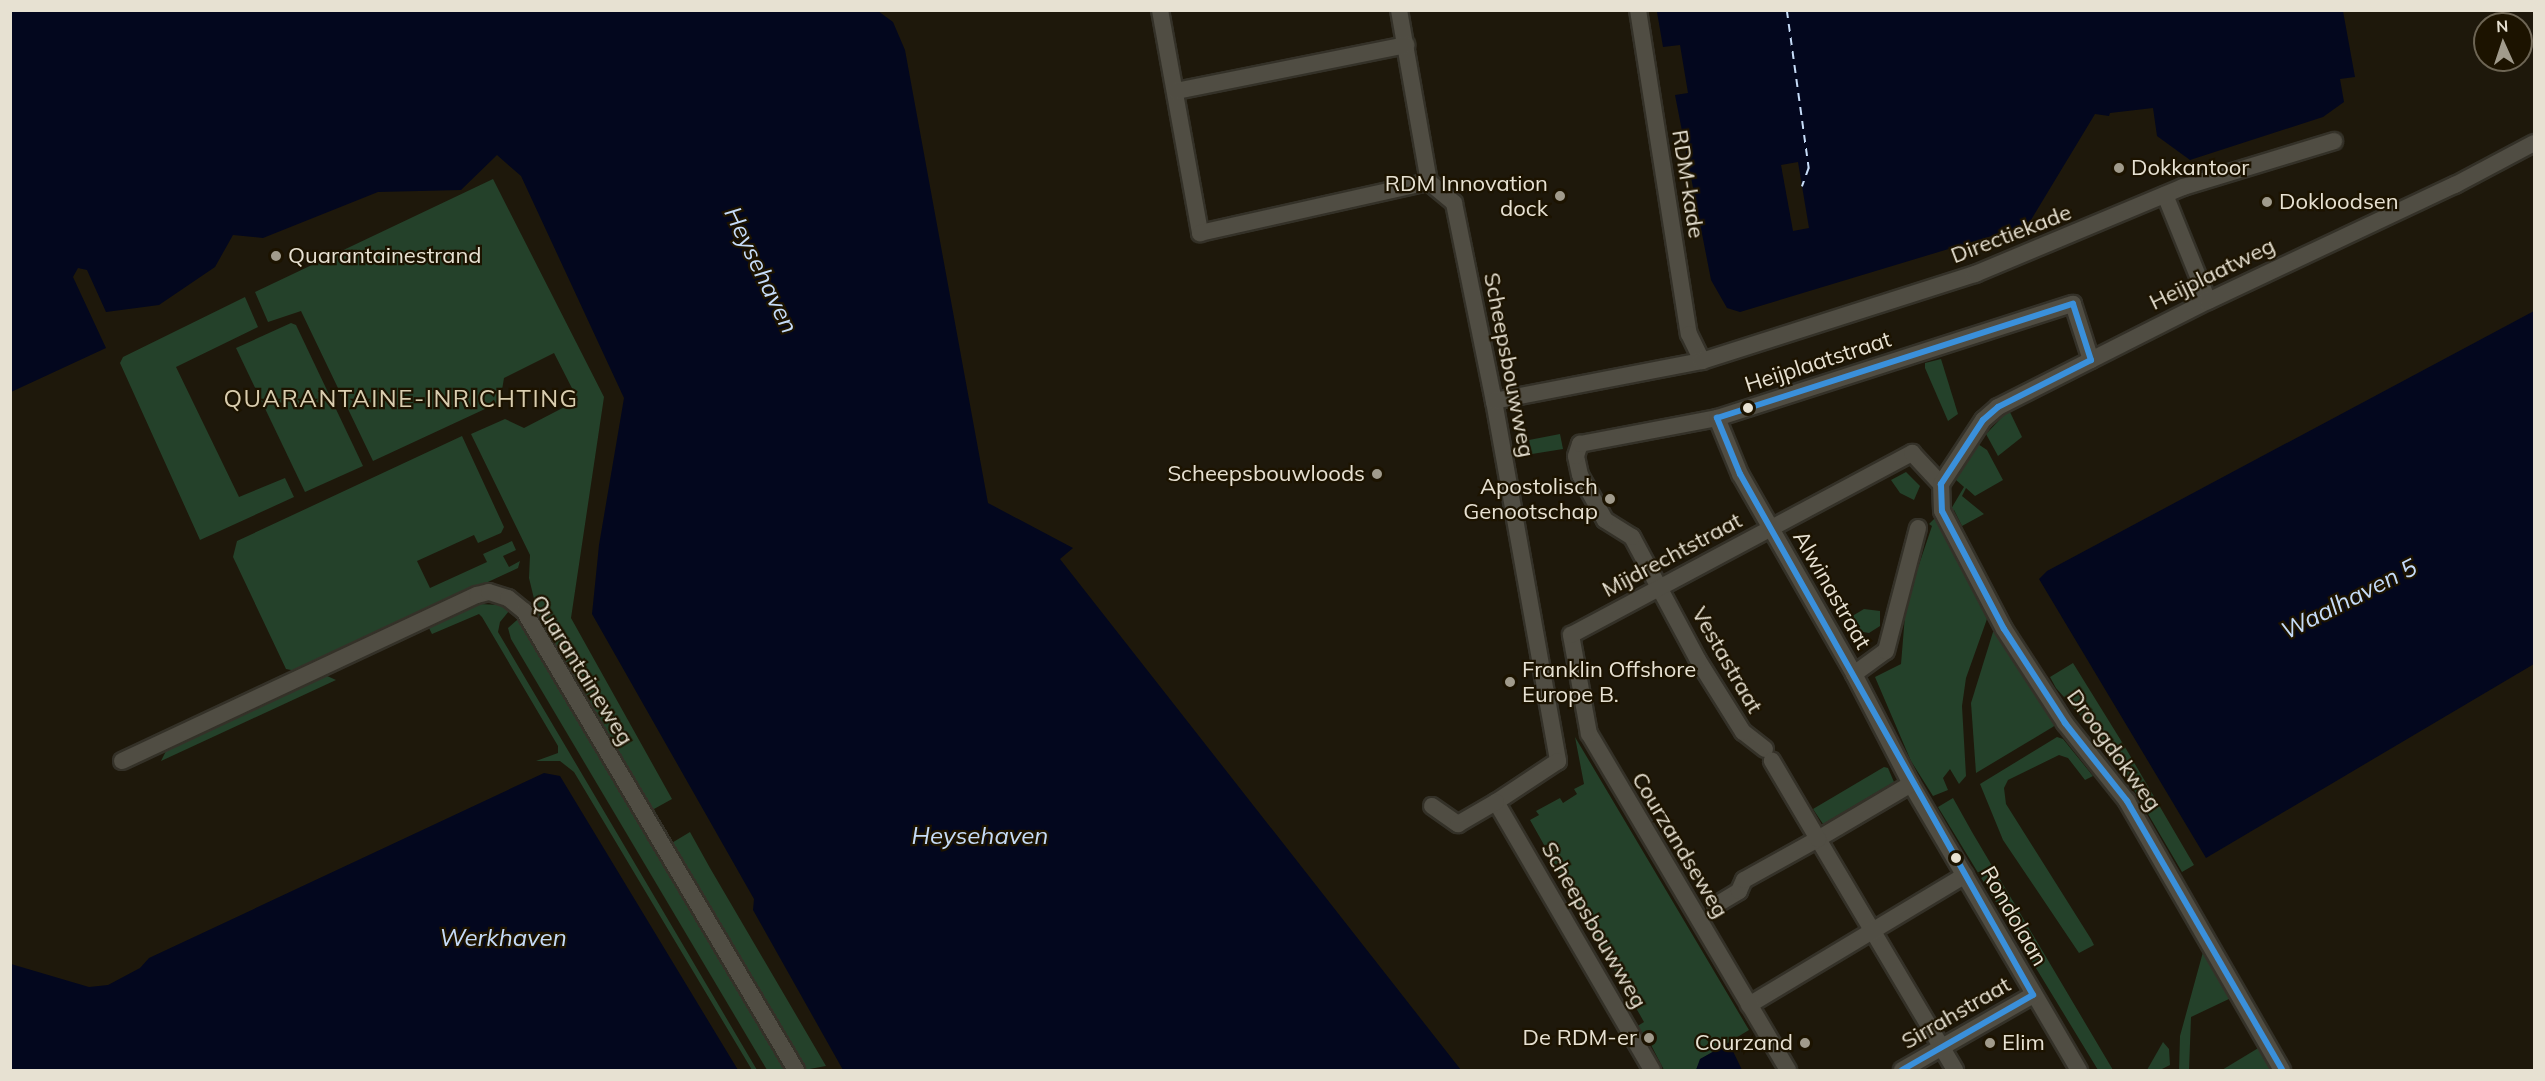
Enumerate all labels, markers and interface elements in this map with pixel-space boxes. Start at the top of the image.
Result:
north arrow [2473,12,2533,72]
text: N [2496,16,2509,36]
street label: RDM-kade [1666,128,1710,240]
place label: Dokkantoor [2131,155,2249,181]
marker: Dokkantoor [2112,161,2126,175]
place label: RDM Innovation dock [1385,170,1548,222]
marker: RDM Innovation dock [1553,189,1567,203]
place label: Dokloodsen [2279,189,2399,215]
marker: Dokloodsen [2260,195,2274,209]
street label: Directiekade [1947,199,2075,269]
water label: Heysehaven [718,202,804,338]
street label: Heijplaatweg [2145,232,2279,316]
place label: Quarantainestrand [288,243,482,269]
marker: Quarantainestrand [269,249,283,263]
street label: Scheepsbouwweg [1478,270,1540,460]
street label: Heijplaatstraat [1741,326,1895,398]
district label: QUARANTAINE-INRICHTING [223,385,579,413]
unlabelled marker [1742,402,1754,414]
place label: Scheepsbouwloods [1167,461,1365,487]
marker: Scheepsbouwloods [1370,467,1384,481]
place label: Apostolisch Genootschap [1463,473,1598,524]
marker: Apostolisch Genootschap [1603,492,1617,506]
street label: Mijdrechtstraat [1598,507,1746,603]
street label: Alwinastraat [1787,526,1877,654]
water label: Waalhaven 5 [2276,552,2422,646]
street label: Quarantaineweg [525,590,639,750]
street label: Vestastraat [1686,602,1768,718]
place label: Franklin Offshore Europe B. [1522,656,1696,708]
marker: Franklin Offshore Europe B. [1503,675,1517,689]
street label: Droogdokweg [2061,684,2167,816]
street label: Courzandseweg [1626,767,1734,923]
water label: Heysehaven [912,822,1048,850]
street label: Scheepsbouwweg [1536,837,1652,1013]
unlabelled marker [1950,852,1962,864]
street label: Rondolaan [1975,861,2053,971]
water label: Werkhaven [439,924,567,952]
street label: Sirrahstraat [1897,971,2015,1055]
place label: De RDM-er [1523,1025,1637,1051]
place label: Courzand [1695,1030,1793,1056]
place label: Elim [2002,1030,2045,1056]
marker: De RDM-er [1642,1031,1656,1045]
marker: Courzand [1798,1036,1812,1050]
marker: Elim [1983,1036,1997,1050]

